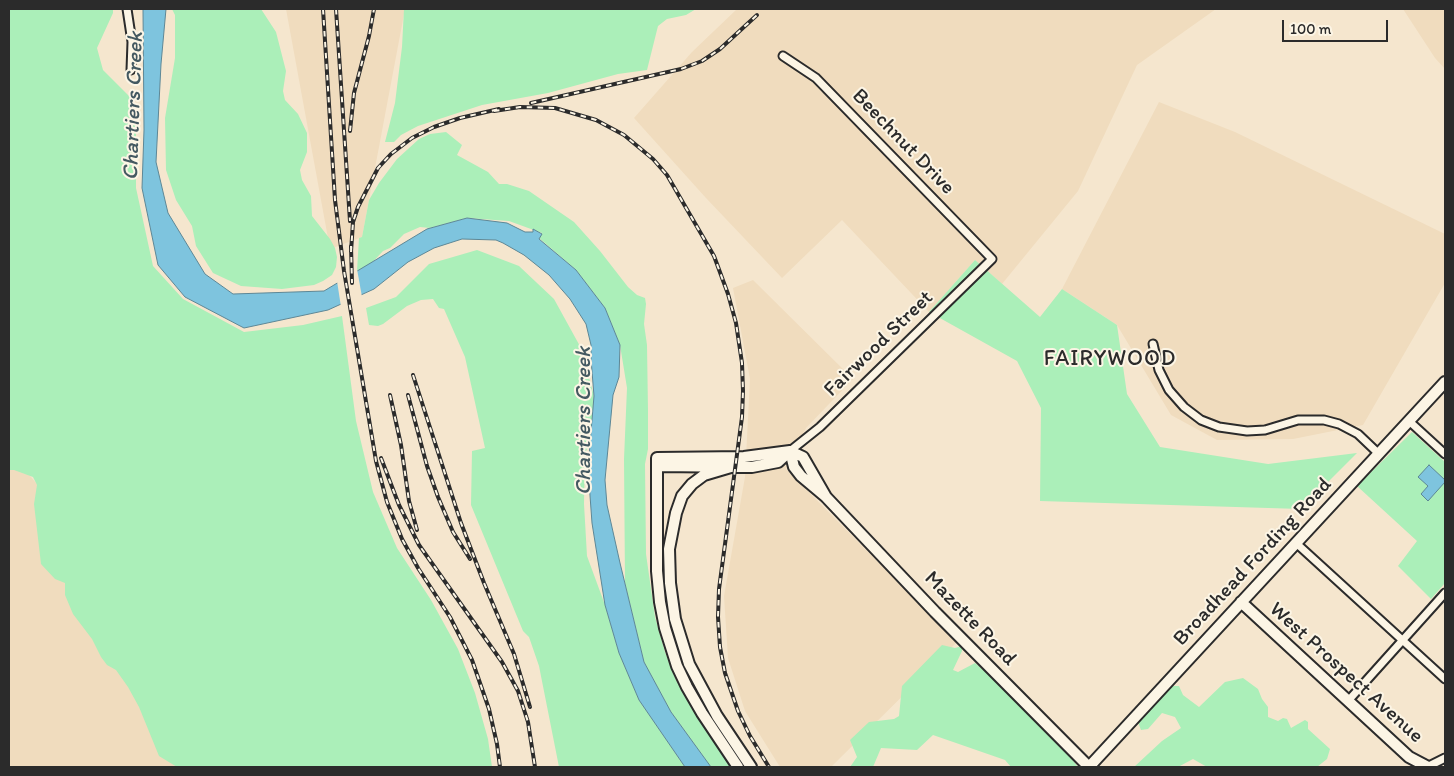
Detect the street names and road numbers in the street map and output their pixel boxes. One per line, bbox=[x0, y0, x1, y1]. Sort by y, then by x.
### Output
street label: Beechnut Drive bbox=[846, 84, 960, 200]
street label: Fairwood Street bbox=[819, 286, 939, 402]
street label: Broadhead Fording Road bbox=[1168, 473, 1338, 651]
street label: Mazette Road bbox=[918, 566, 1022, 672]
street label: West Prospect Avenue bbox=[1264, 597, 1428, 749]

